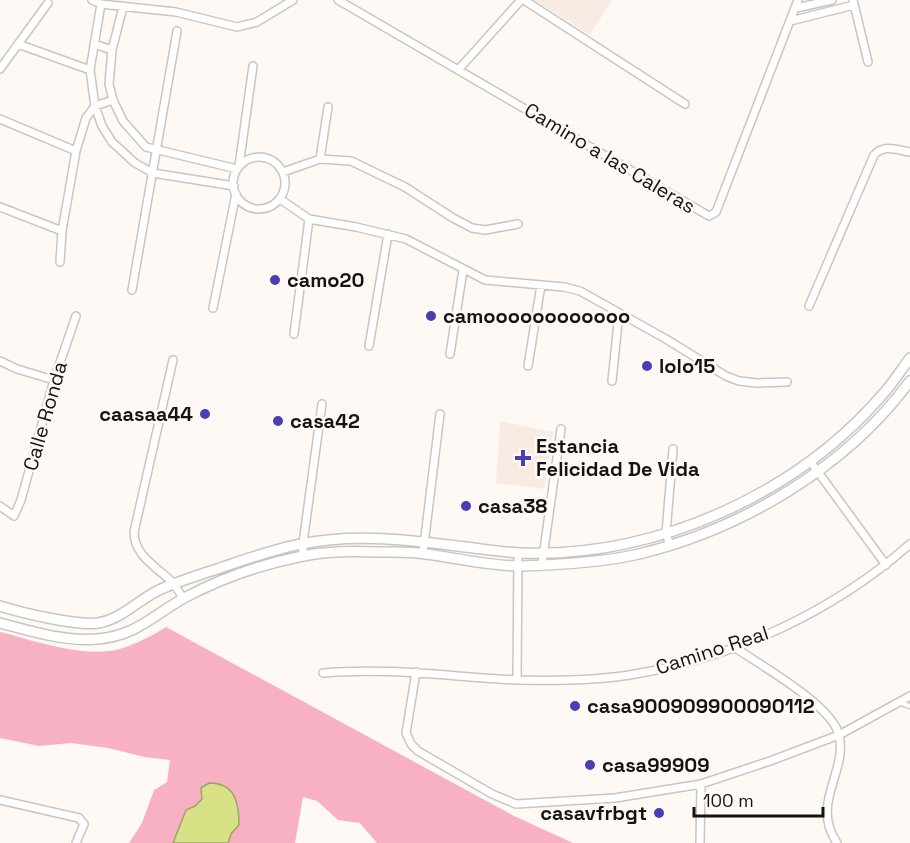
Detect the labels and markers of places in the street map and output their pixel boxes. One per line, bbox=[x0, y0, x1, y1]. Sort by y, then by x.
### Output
place label: camo20 bbox=[287, 267, 364, 293]
marker: camo20 bbox=[268, 273, 282, 287]
place label: camoooooooooooo bbox=[443, 303, 630, 329]
marker: camoooooooooooo bbox=[424, 309, 438, 323]
place label: lolo15 bbox=[659, 353, 715, 379]
marker: lolo15 bbox=[640, 359, 654, 373]
place label: caasaa44 bbox=[99, 401, 193, 427]
marker: caasaa44 bbox=[198, 407, 212, 421]
place label: casa42 bbox=[290, 408, 360, 434]
marker: casa42 bbox=[271, 414, 285, 428]
place label: Estancia Felicidad De Vida bbox=[536, 433, 700, 482]
marker: Estancia Felicidad De Vida bbox=[514, 449, 532, 467]
place label: casa38 bbox=[478, 493, 547, 519]
marker: casa38 bbox=[459, 499, 473, 513]
place label: casa900909900090112 bbox=[587, 693, 815, 719]
marker: casa900909900090112 bbox=[568, 699, 582, 713]
place label: casa99909 bbox=[602, 752, 710, 778]
marker: casa99909 bbox=[583, 758, 597, 772]
place label: casavfrbgt bbox=[540, 800, 647, 826]
marker: casavfrbgt bbox=[652, 806, 666, 820]

